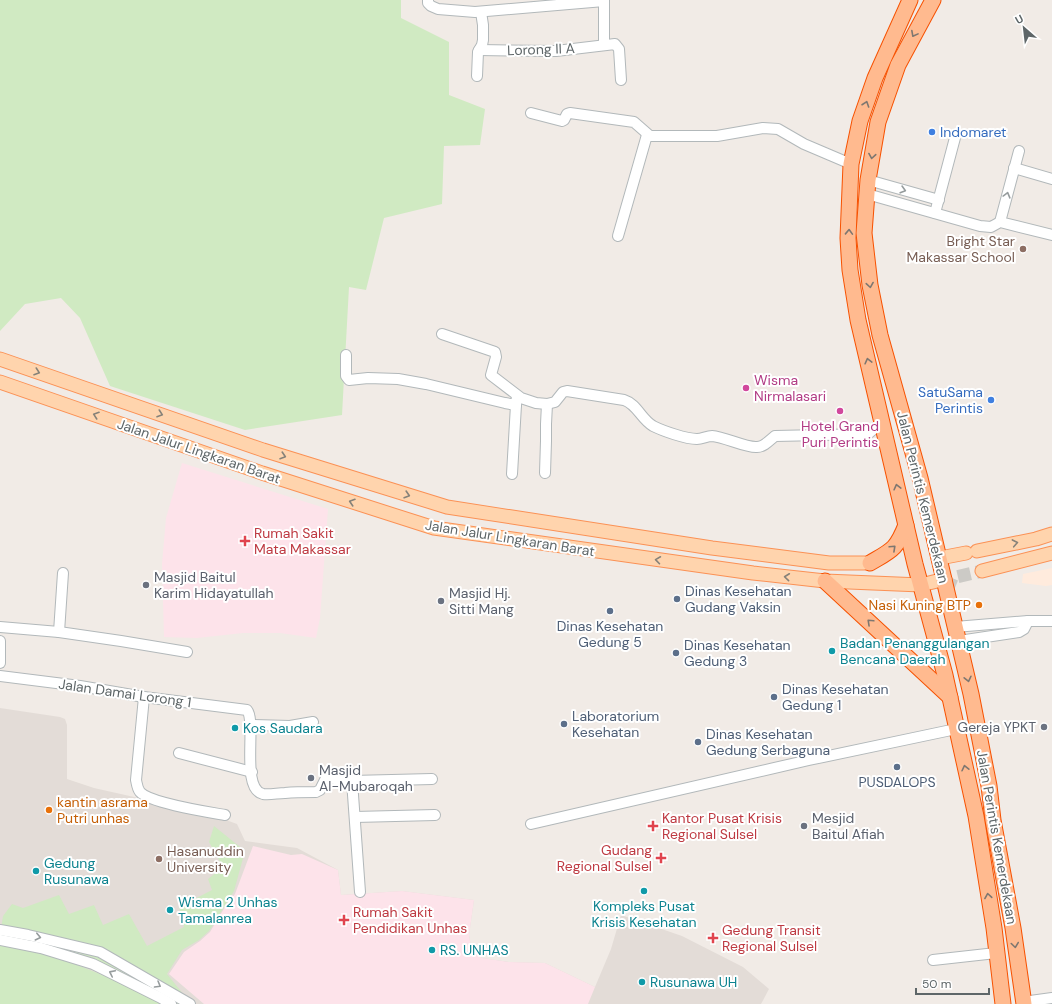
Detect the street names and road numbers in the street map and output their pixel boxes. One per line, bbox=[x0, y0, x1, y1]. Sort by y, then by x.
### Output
street label: Lorong II A bbox=[507, 39, 575, 59]
street label: Jalan Perintis Kemerdekaan bbox=[893, 409, 953, 585]
street label: Jalan Jalur Lingkaran Barat bbox=[115, 415, 283, 487]
street label: Jalan Jalur Lingkaran Barat bbox=[424, 516, 596, 560]
street label: Jalan Damai Lorong 1 bbox=[57, 675, 193, 711]
street label: Jalan Perintis Kemerdekaan bbox=[973, 748, 1021, 926]

